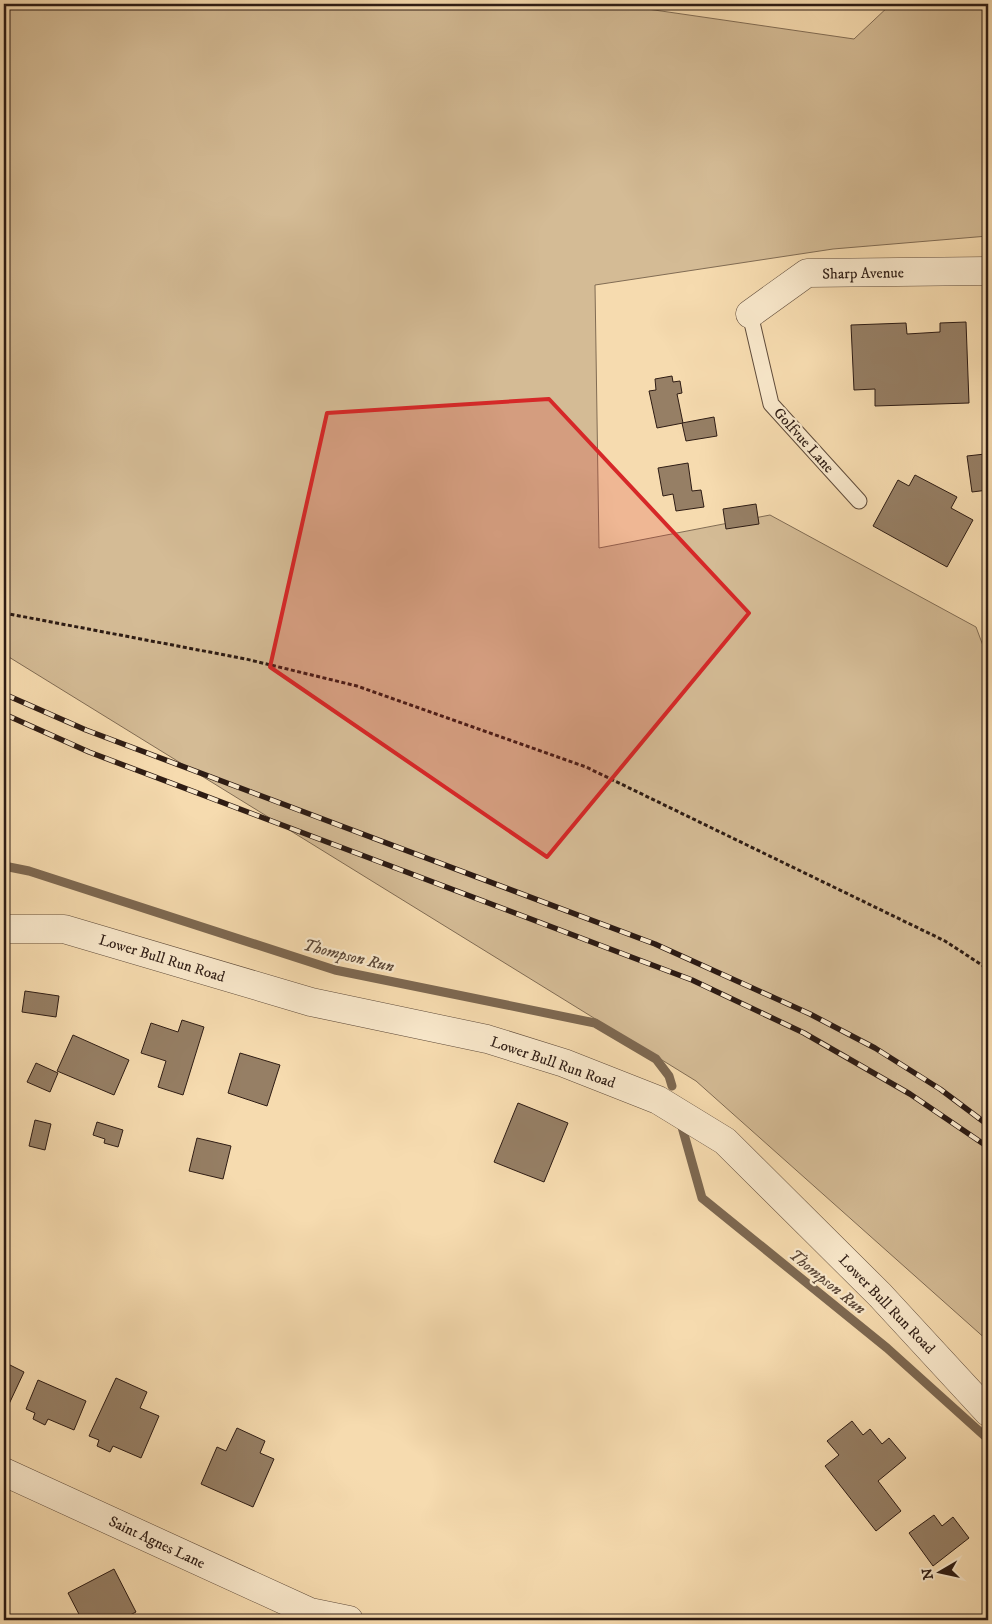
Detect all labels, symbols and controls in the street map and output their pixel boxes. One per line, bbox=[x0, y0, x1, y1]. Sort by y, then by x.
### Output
street label: Sharp Avenue bbox=[822, 263, 904, 284]
street label: Golfvue Lane bbox=[769, 404, 838, 477]
street label: Lower Bull Run Road bbox=[96, 930, 228, 987]
water label: Thompson Run bbox=[301, 935, 396, 977]
street label: Lower Bull Run Road bbox=[488, 1032, 618, 1093]
water label: Thompson Run bbox=[785, 1245, 870, 1319]
street label: Lower Bull Run Road bbox=[834, 1251, 939, 1358]
street label: Saint Agnes Lane bbox=[106, 1512, 208, 1573]
north arrow bbox=[914, 1546, 964, 1596]
text: N bbox=[918, 1566, 938, 1581]

